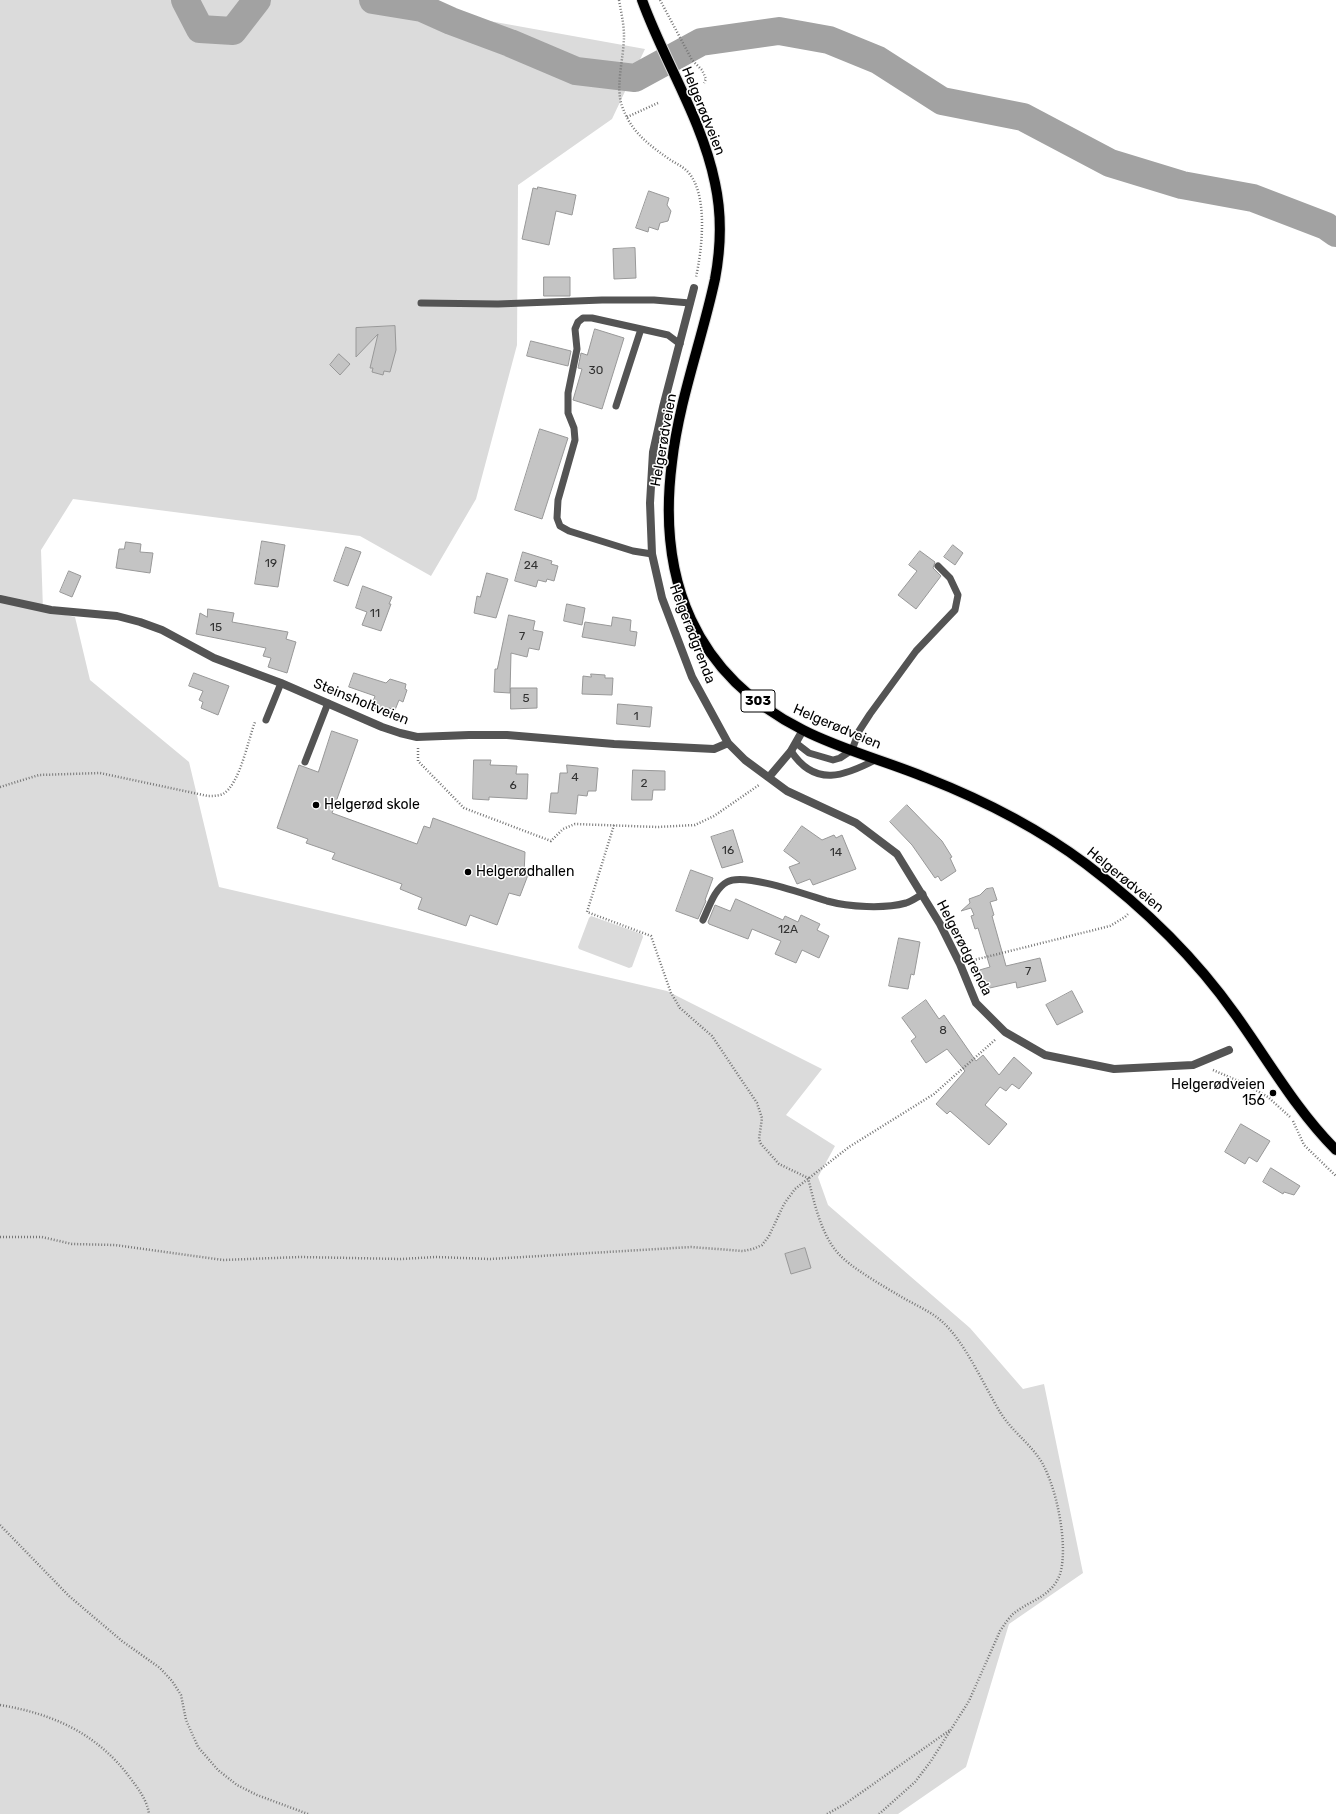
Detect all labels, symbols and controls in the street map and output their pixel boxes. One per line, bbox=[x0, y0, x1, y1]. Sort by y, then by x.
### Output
street label: Helgerødveien bbox=[678, 64, 728, 158]
house number: 30 bbox=[589, 364, 603, 378]
street label: Helgerødveien bbox=[648, 392, 680, 488]
house number: 19 bbox=[265, 557, 277, 571]
house number: 24 bbox=[524, 559, 538, 573]
street label: Helgerødgrenda bbox=[665, 582, 719, 686]
house number: 11 bbox=[370, 607, 380, 621]
house number: 15 bbox=[210, 621, 222, 635]
house number: 7 bbox=[519, 630, 525, 644]
street label: Steinsholtveien bbox=[311, 675, 411, 729]
road number: 303 bbox=[741, 690, 775, 712]
house number: 5 bbox=[522, 692, 530, 706]
street label: Helgerødveien bbox=[790, 701, 884, 753]
house number: 1 bbox=[633, 710, 639, 724]
house number: 4 bbox=[571, 771, 579, 785]
house number: 2 bbox=[640, 777, 648, 791]
house number: 6 bbox=[509, 779, 517, 793]
place label: Helgerød skole bbox=[324, 797, 420, 813]
marker: Helgerød skole bbox=[311, 800, 321, 810]
house number: 16 bbox=[722, 844, 734, 858]
street label: Helgerødveien bbox=[1083, 844, 1167, 916]
house number: 14 bbox=[830, 846, 842, 860]
place label: Helgerødhallen bbox=[476, 864, 574, 880]
marker: Helgerødhallen bbox=[463, 867, 473, 877]
street label: Helgerødgrenda bbox=[933, 897, 995, 999]
house number: 12A bbox=[778, 923, 798, 937]
house number: 7 bbox=[1025, 965, 1031, 979]
house number: 8 bbox=[939, 1024, 947, 1038]
place label: Helgerødveien 156 bbox=[1171, 1077, 1265, 1110]
marker: Helgerødveien 156 bbox=[1268, 1088, 1278, 1098]

